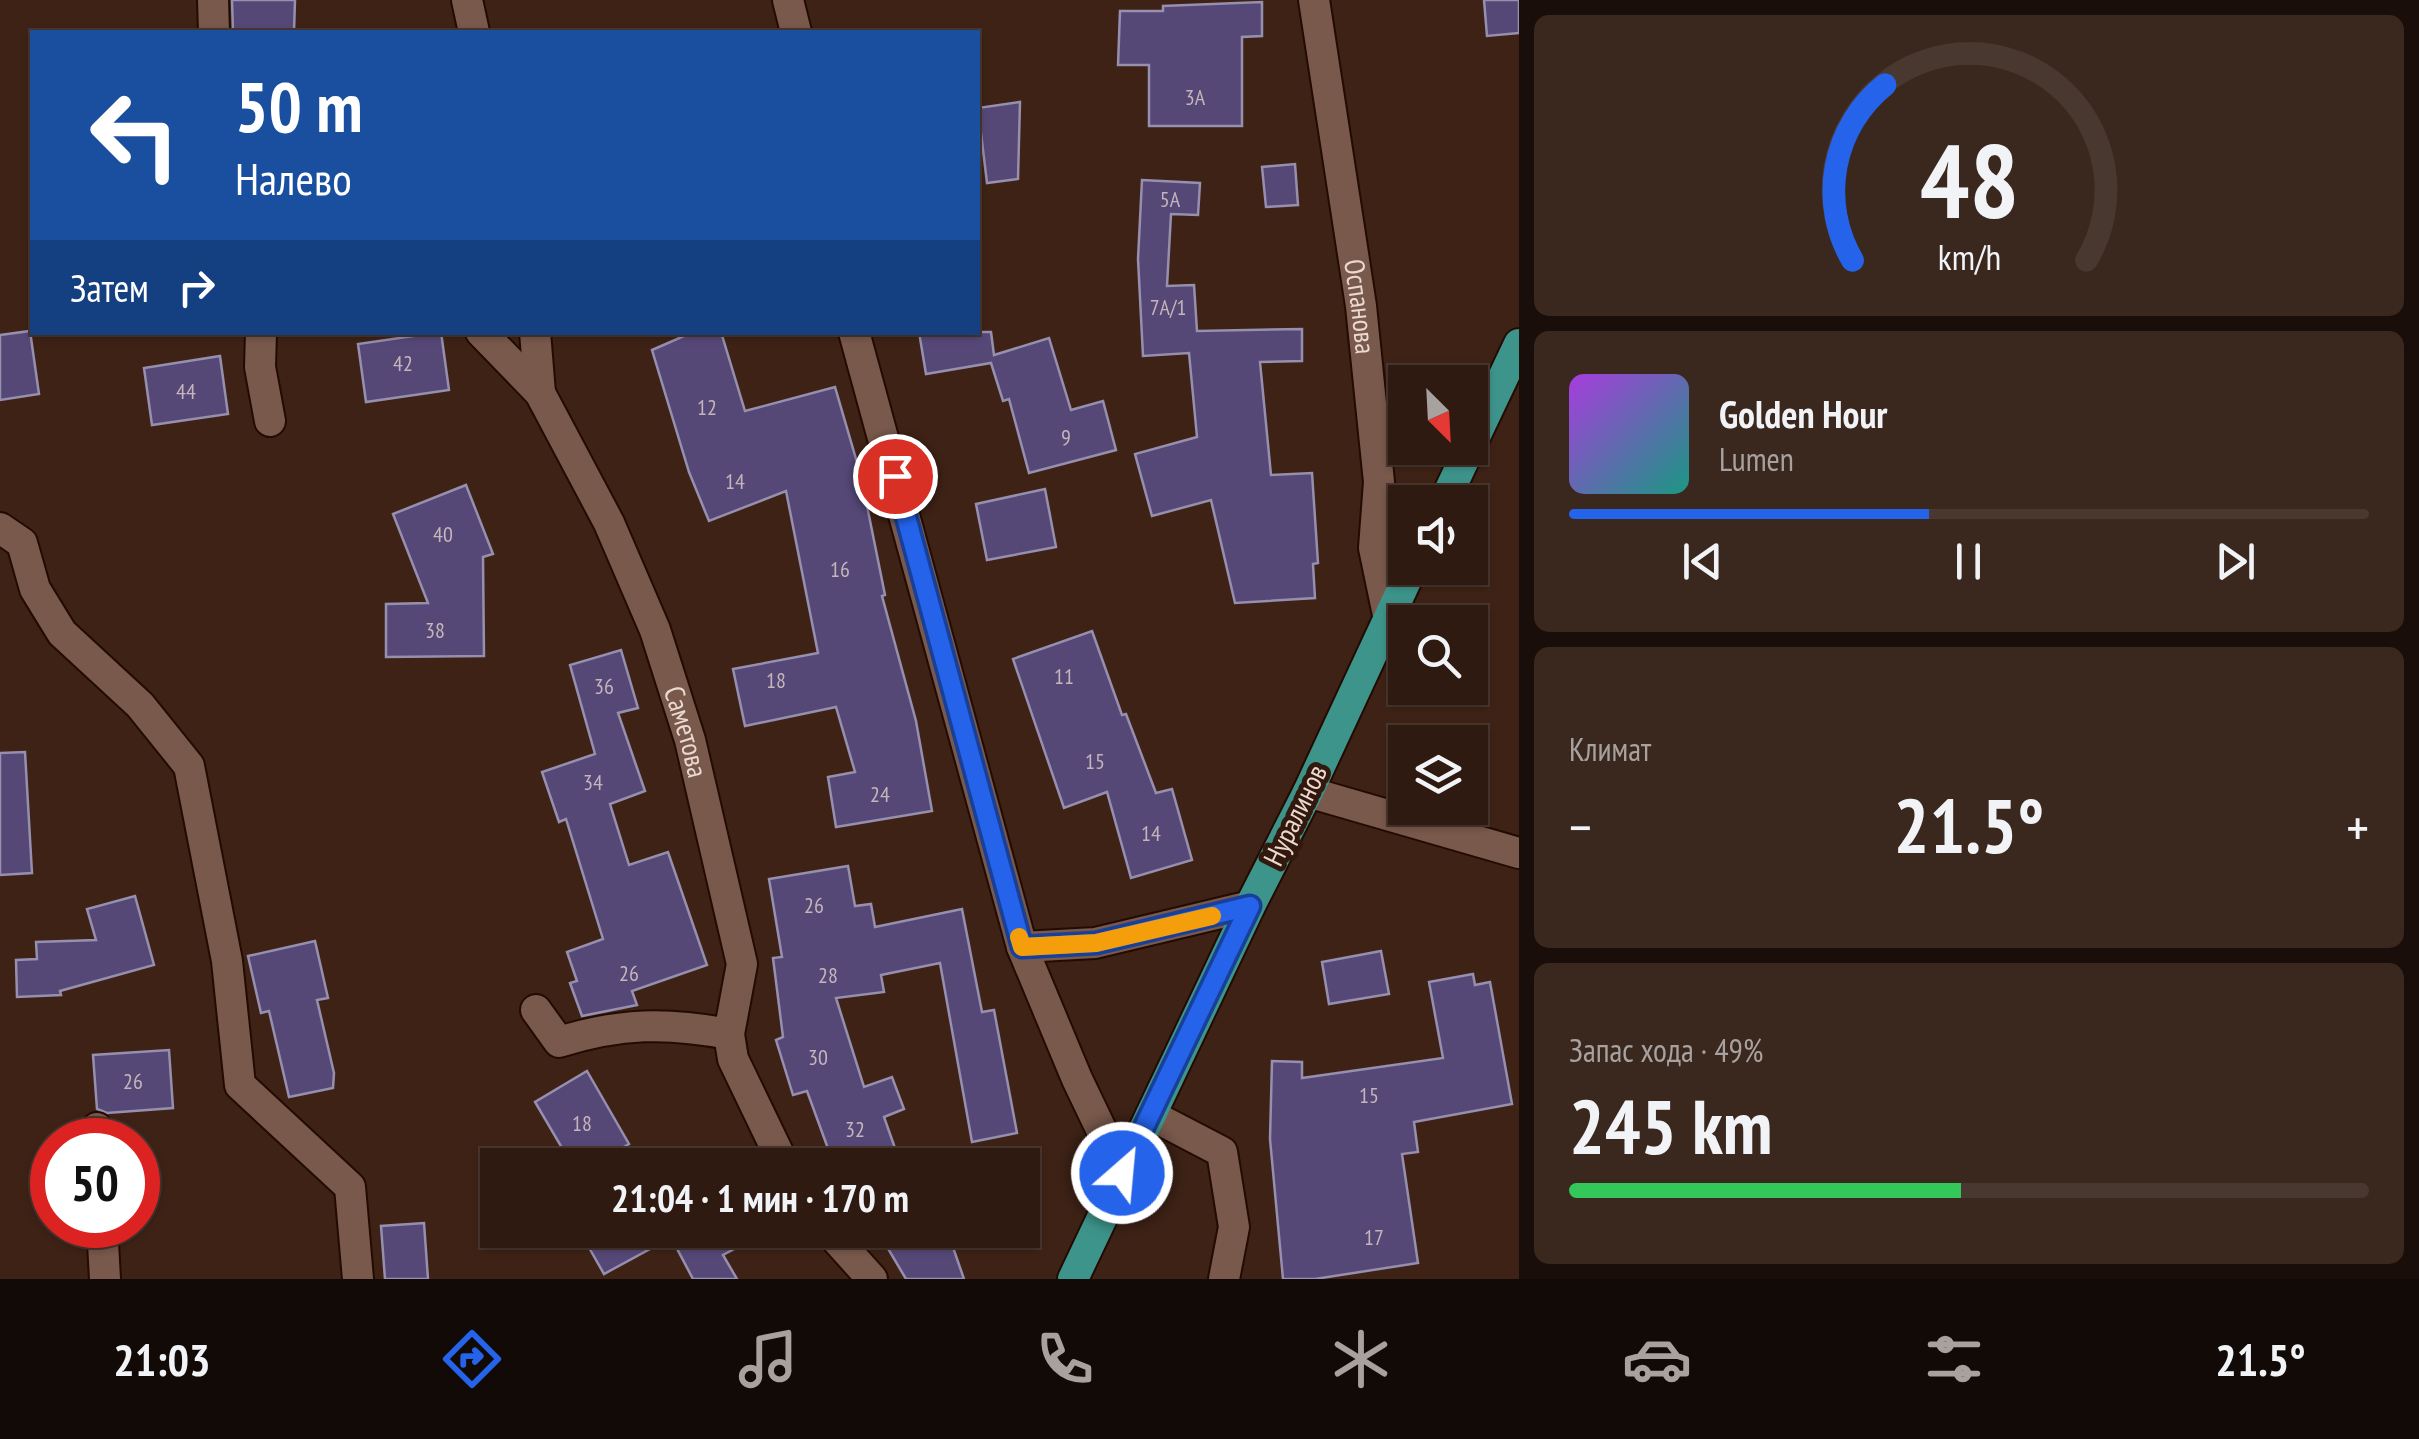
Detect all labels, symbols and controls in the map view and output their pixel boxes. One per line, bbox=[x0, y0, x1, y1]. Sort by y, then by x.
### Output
text: 50 m bbox=[235, 61, 363, 151]
icon: left bbox=[70, 70, 200, 200]
house number: 3А bbox=[1185, 83, 1206, 111]
text: 48 bbox=[1919, 112, 2019, 247]
text: Налево bbox=[235, 149, 352, 207]
house number: 5А bbox=[1160, 185, 1181, 213]
text: km/h bbox=[1937, 234, 2001, 280]
street label: Оспанова bbox=[1336, 256, 1385, 356]
icon: right bbox=[169, 260, 224, 315]
text: Затем bbox=[70, 263, 149, 312]
house number: 7А/1 bbox=[1150, 293, 1186, 321]
house number: 42 bbox=[393, 349, 413, 377]
north arrow bbox=[1388, 365, 1488, 465]
map controls bbox=[1388, 365, 1488, 825]
house number: 44 bbox=[176, 377, 196, 405]
text: Golden Hour bbox=[1719, 389, 1888, 438]
house number: 12 bbox=[697, 393, 717, 421]
house number: 9 bbox=[1061, 423, 1071, 451]
pin bbox=[853, 434, 938, 519]
text: Lumen bbox=[1719, 438, 1794, 480]
icon: arrive bbox=[868, 449, 923, 504]
house number: 14 bbox=[725, 467, 745, 495]
button: sound bbox=[1388, 485, 1488, 585]
house number: 40 bbox=[433, 520, 453, 548]
icon: previous bbox=[1675, 534, 1730, 589]
icon: pause bbox=[1941, 534, 1996, 589]
icon: next bbox=[2208, 534, 2263, 589]
house number: 16 bbox=[830, 555, 850, 583]
button: search bbox=[1388, 605, 1488, 705]
house number: 38 bbox=[425, 616, 445, 644]
house number: 11 bbox=[1054, 662, 1074, 690]
house number: 18 bbox=[766, 666, 786, 694]
house number: 36 bbox=[594, 672, 614, 700]
street label: Саметова bbox=[656, 681, 717, 781]
button: layers bbox=[1388, 725, 1488, 825]
text: Климат bbox=[1569, 728, 1651, 770]
house number: 15 bbox=[1085, 747, 1105, 775]
street label: Нуралинов bbox=[1254, 758, 1335, 871]
house number: 34 bbox=[583, 768, 603, 796]
text: 21.5° bbox=[1894, 777, 2044, 874]
house number: 24 bbox=[870, 780, 890, 808]
text: − bbox=[1569, 791, 1592, 862]
text: + bbox=[2346, 791, 2369, 862]
house number: 14 bbox=[1141, 819, 1161, 847]
house number: 26 bbox=[804, 891, 824, 919]
house number: 26 bbox=[619, 959, 639, 987]
house number: 28 bbox=[818, 961, 838, 989]
text: Запас хода · 49% bbox=[1569, 1029, 1763, 1071]
house number: 30 bbox=[808, 1043, 828, 1071]
house number: 26 bbox=[123, 1067, 143, 1095]
text: 245 km bbox=[1569, 1078, 1773, 1175]
house number: 15 bbox=[1359, 1081, 1379, 1109]
house number: 18 bbox=[572, 1109, 592, 1137]
house number: 32 bbox=[845, 1115, 865, 1143]
speed limit sign: 50 bbox=[30, 1118, 160, 1248]
position arrow bbox=[1070, 1121, 1174, 1225]
text: 21:04 · 1 мин · 170 m bbox=[611, 1173, 909, 1222]
house number: 17 bbox=[1364, 1223, 1384, 1251]
icon: directions bbox=[437, 1324, 507, 1394]
icon: music bbox=[733, 1324, 803, 1394]
icon: phone bbox=[1030, 1324, 1100, 1394]
icon: climate bbox=[1326, 1324, 1396, 1394]
icon: car bbox=[1622, 1324, 1692, 1394]
icon: filters bbox=[1919, 1324, 1989, 1394]
text: 21:03 bbox=[113, 1330, 211, 1388]
text: 21.5° bbox=[2215, 1330, 2306, 1388]

